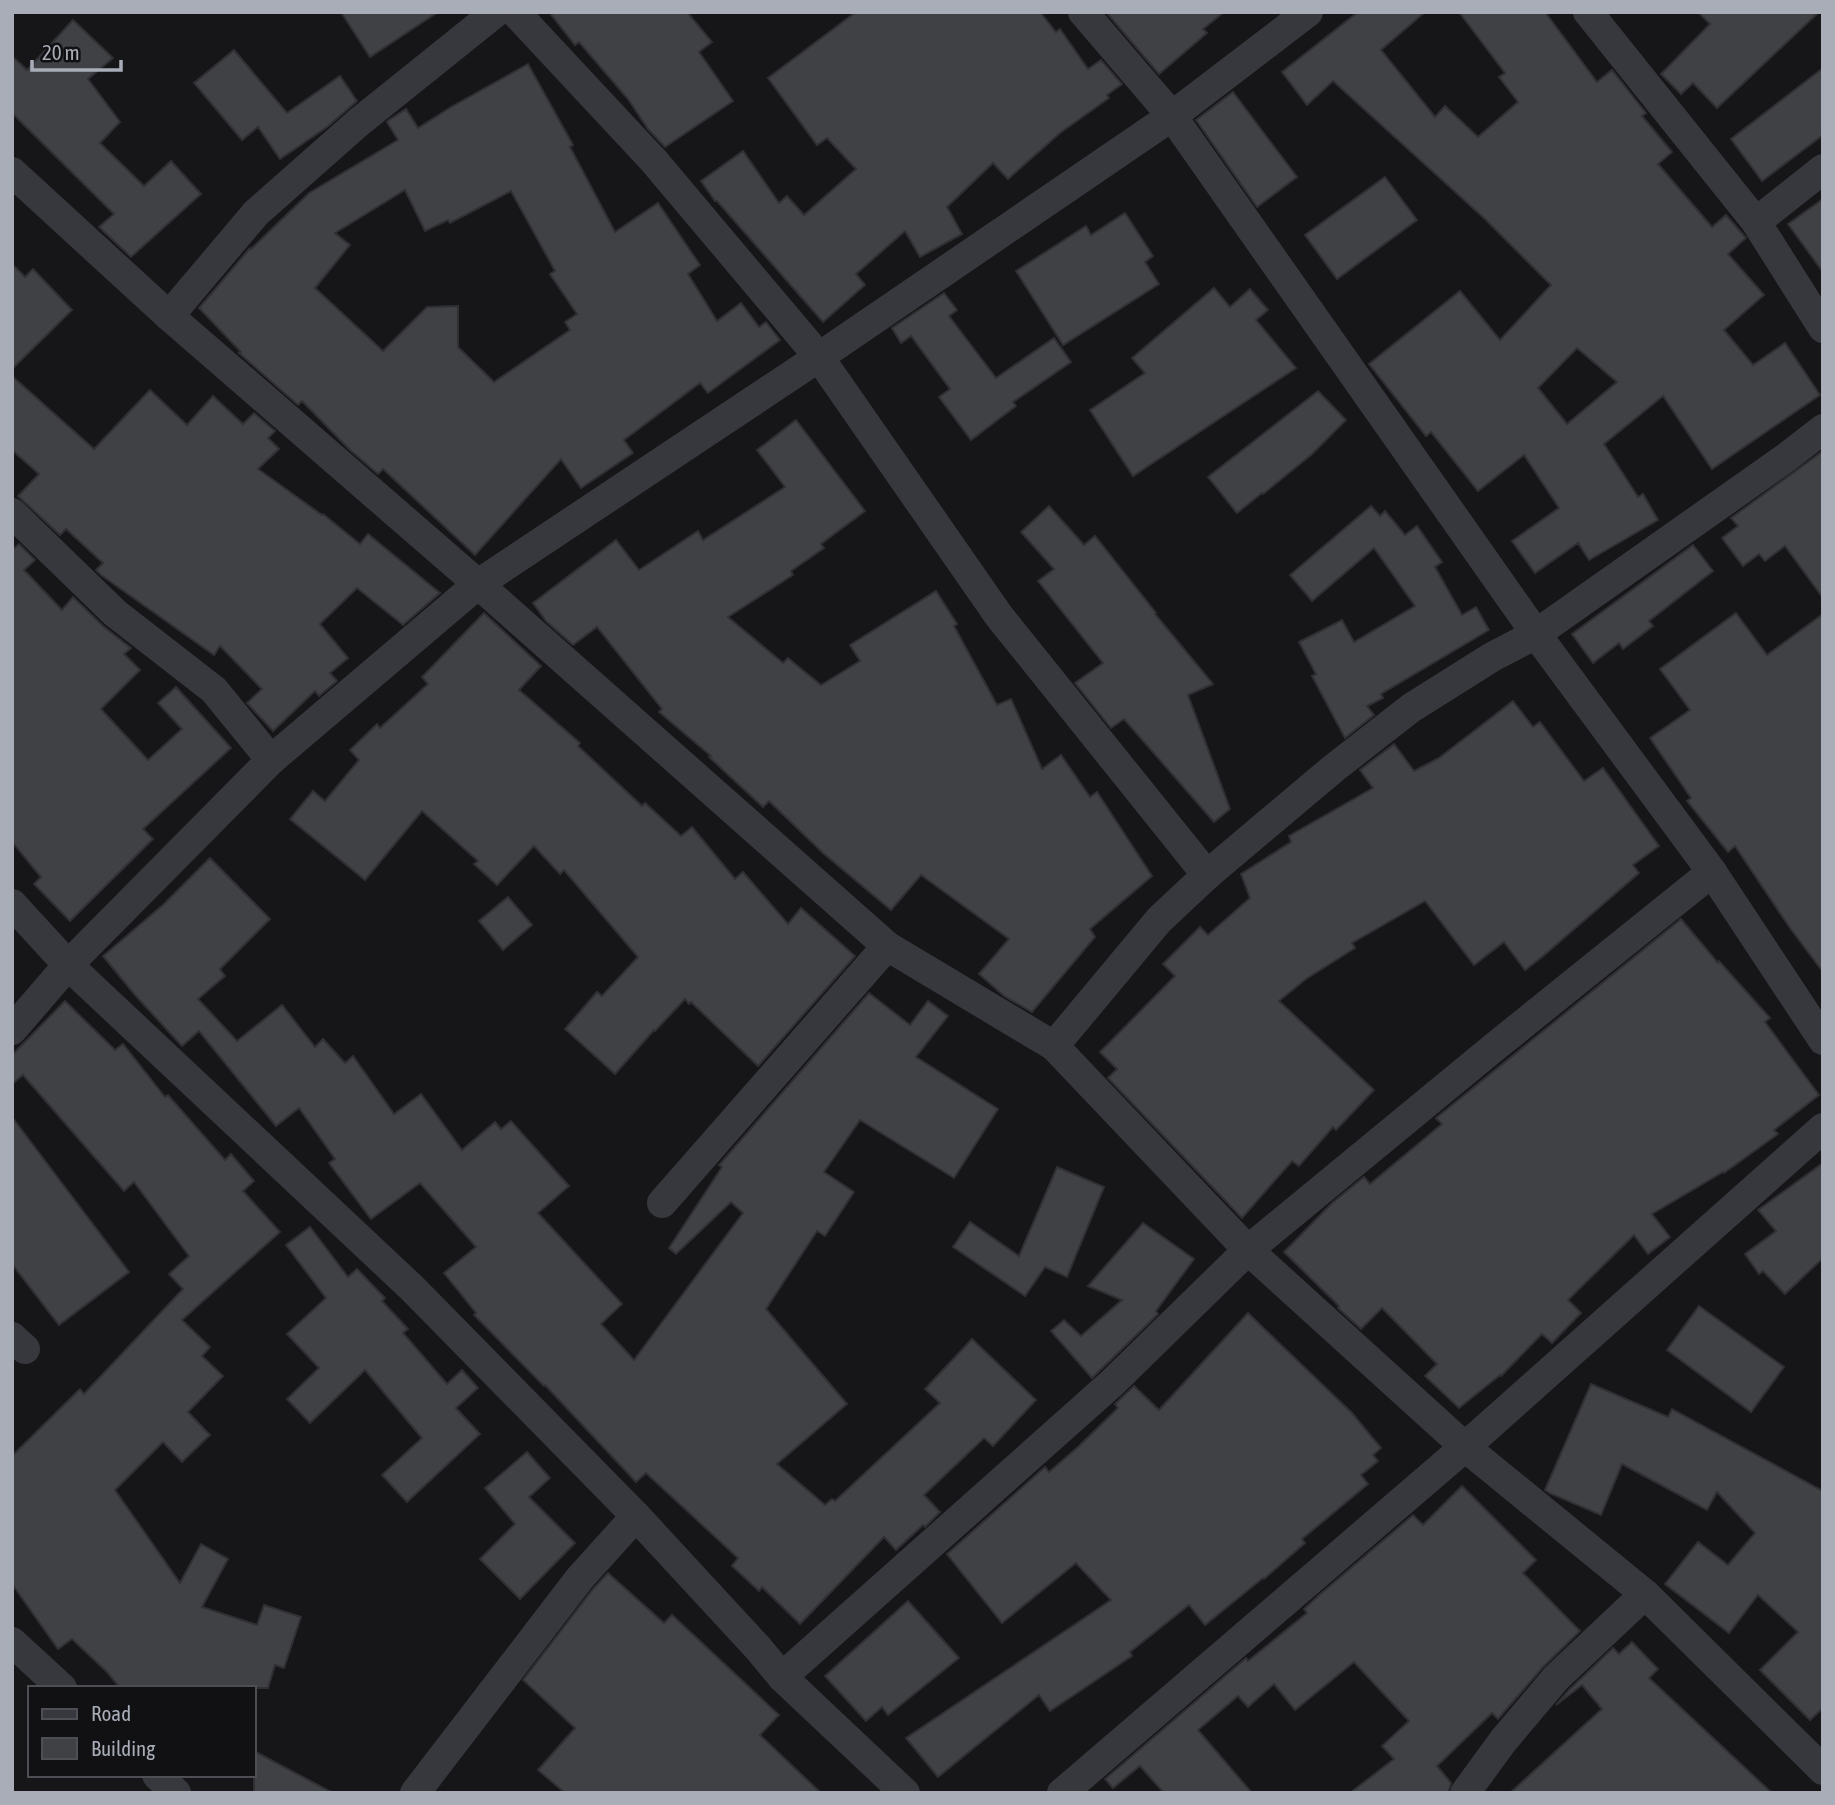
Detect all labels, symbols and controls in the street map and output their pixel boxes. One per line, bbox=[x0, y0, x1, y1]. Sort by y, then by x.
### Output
scale bar bbox=[32, 28, 121, 72]
text: 20 m bbox=[42, 40, 80, 64]
legend bbox=[28, 1686, 256, 1777]
text: Road bbox=[91, 1701, 131, 1725]
text: Building bbox=[91, 1736, 155, 1760]

